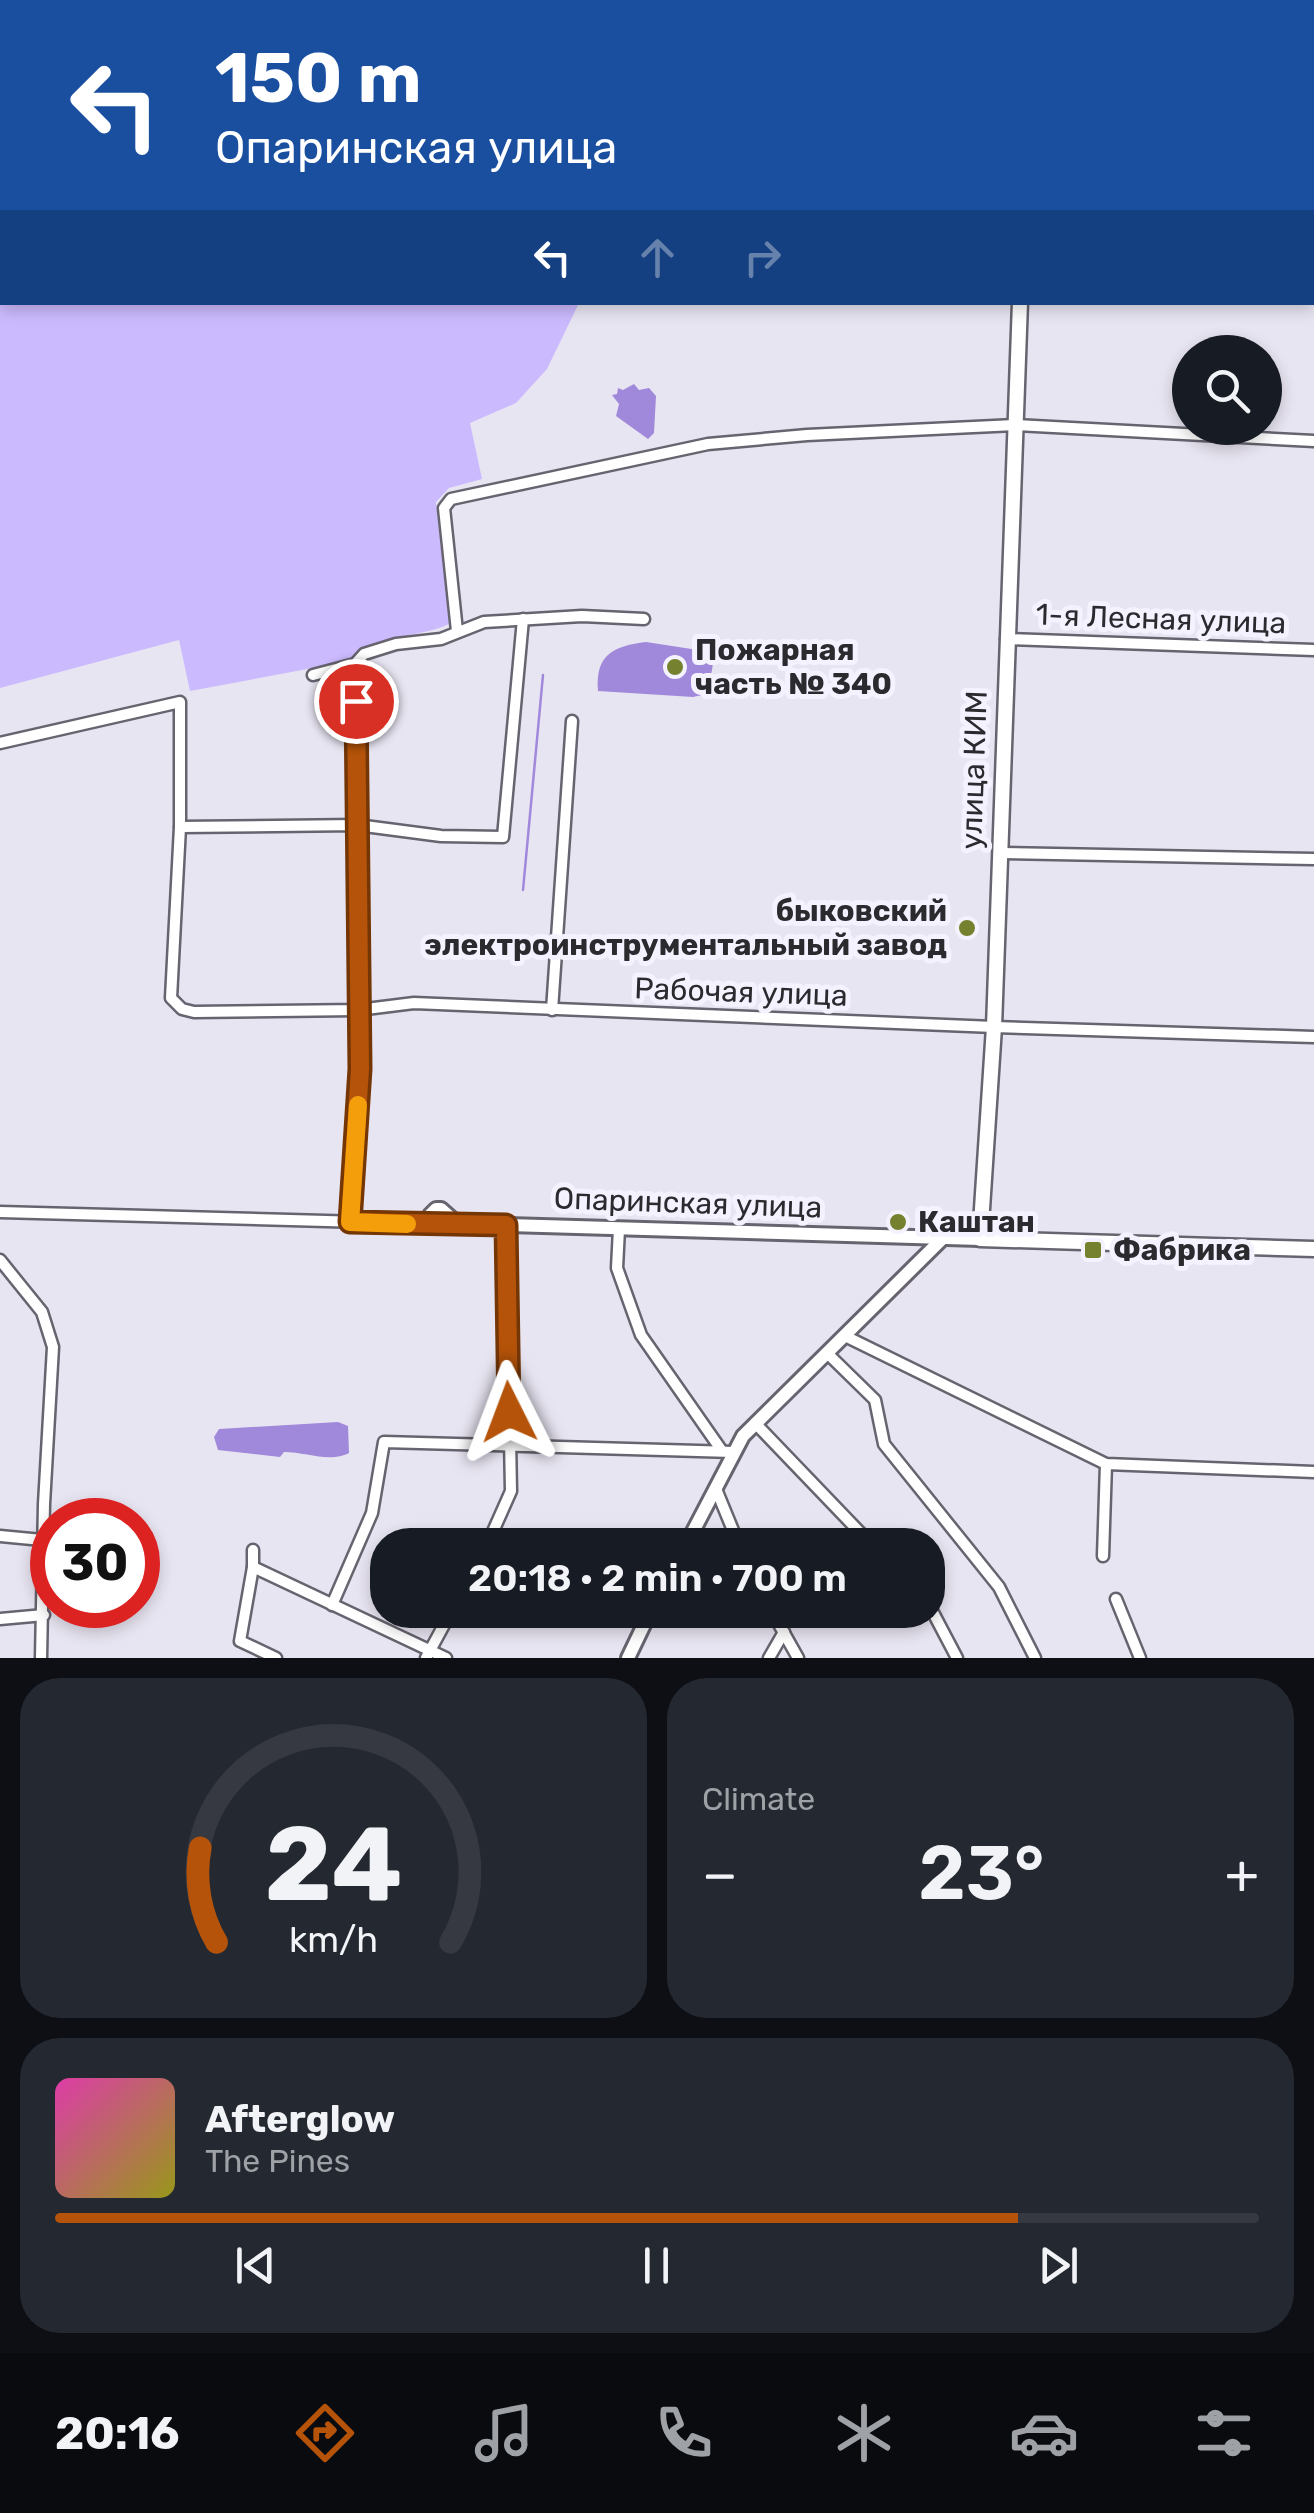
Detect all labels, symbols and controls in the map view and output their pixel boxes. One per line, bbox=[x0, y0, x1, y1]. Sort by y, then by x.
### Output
text: 150 m bbox=[215, 37, 422, 120]
icon: left bbox=[50, 40, 180, 170]
text: Опаринская улица bbox=[215, 121, 617, 174]
icon: left bbox=[525, 230, 580, 285]
icon: ahead bbox=[630, 230, 685, 285]
icon: right bbox=[735, 230, 790, 285]
map controls bbox=[1172, 335, 1282, 445]
button: search bbox=[1172, 335, 1282, 445]
street label: 1-я Лесная улица bbox=[1035, 597, 1287, 641]
place label: Пожарная часть № 340 bbox=[695, 632, 892, 702]
marker: Пожарная часть № 340 bbox=[664, 656, 686, 678]
pin bbox=[314, 659, 399, 744]
icon: arrive bbox=[329, 674, 384, 729]
street label: улица КИМ bbox=[953, 690, 995, 850]
place label: быковский электроинструментальный завод bbox=[424, 893, 947, 963]
marker: быковский электроинструментальный завод bbox=[956, 917, 978, 939]
street label: Рабочая улица bbox=[634, 970, 848, 1014]
street label: Опаринская улица bbox=[553, 1180, 823, 1226]
place label: Каштан bbox=[918, 1204, 1035, 1240]
marker: Каштан bbox=[887, 1211, 909, 1233]
place label: Фабрика bbox=[1113, 1232, 1251, 1268]
marker: Фабрика bbox=[1082, 1239, 1104, 1261]
position arrow bbox=[457, 1360, 561, 1464]
speed limit sign: 30 bbox=[30, 1498, 160, 1628]
text: 20:18 · 2 min · 700 m bbox=[468, 1555, 847, 1601]
text: Climate bbox=[702, 1780, 815, 1818]
text: 24 bbox=[264, 1803, 403, 1926]
text: 23° bbox=[918, 1829, 1044, 1918]
text: − bbox=[702, 1842, 738, 1907]
text: + bbox=[1225, 1842, 1259, 1907]
text: km/h bbox=[289, 1919, 378, 1961]
text: Afterglow bbox=[205, 2096, 395, 2142]
text: The Pines bbox=[205, 2142, 350, 2180]
icon: previous bbox=[228, 2238, 283, 2293]
icon: pause bbox=[629, 2238, 684, 2293]
icon: next bbox=[1031, 2238, 1086, 2293]
icon: directions bbox=[290, 2398, 360, 2468]
icon: music bbox=[469, 2398, 539, 2468]
icon: phone bbox=[649, 2398, 719, 2468]
icon: climate bbox=[829, 2398, 899, 2468]
icon: car bbox=[1009, 2398, 1079, 2468]
icon: filters bbox=[1189, 2398, 1259, 2468]
text: 20:16 bbox=[55, 2407, 180, 2460]

